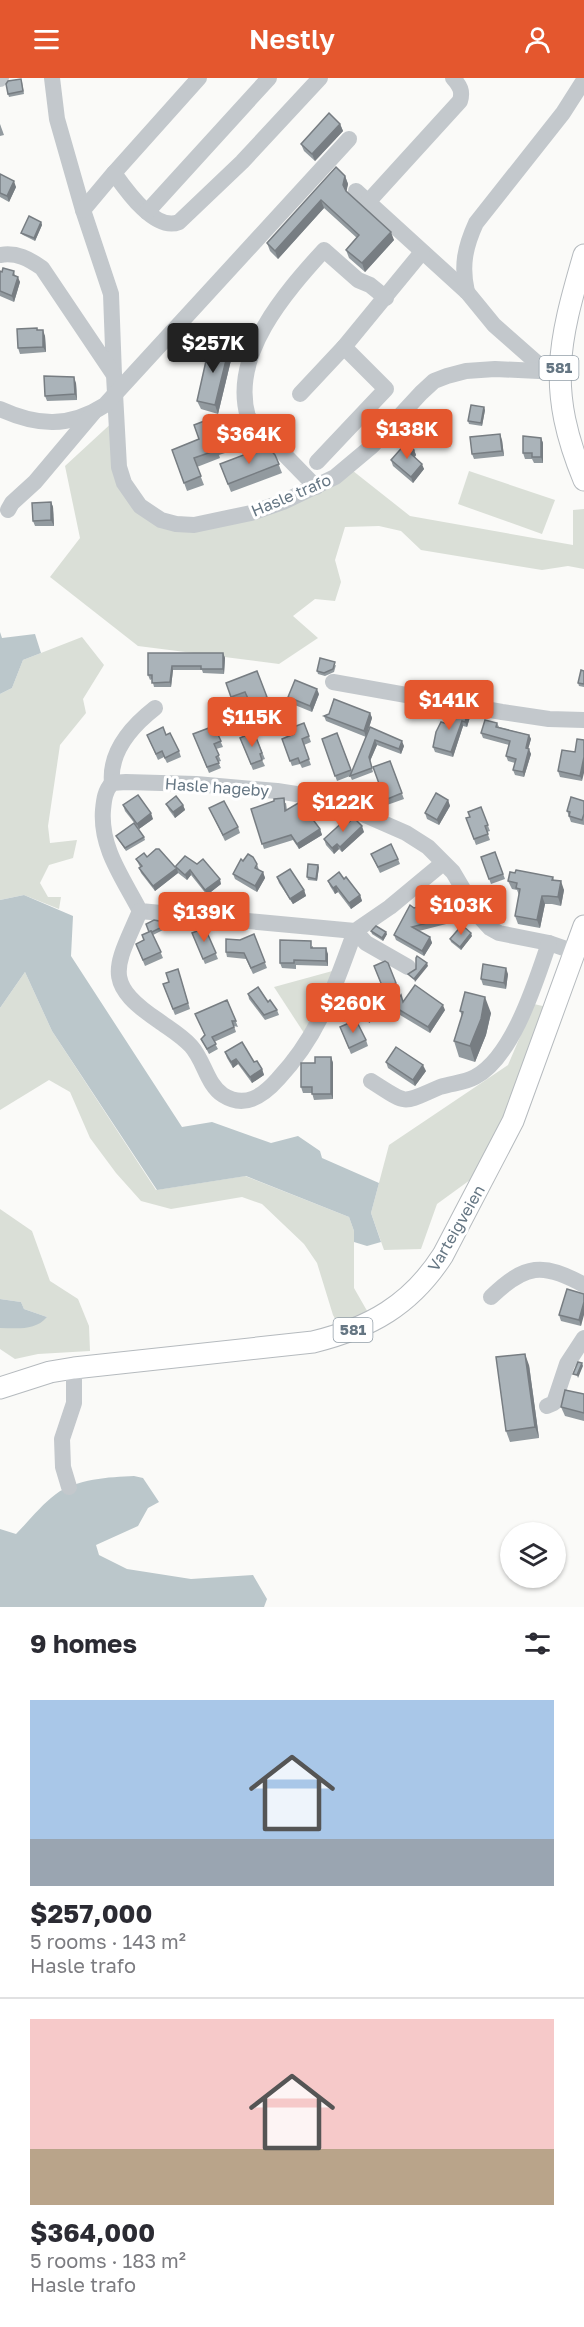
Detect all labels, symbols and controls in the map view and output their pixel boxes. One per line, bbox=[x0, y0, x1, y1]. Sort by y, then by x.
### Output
icon: menu bbox=[30, 23, 63, 56]
text: Nestly bbox=[249, 23, 335, 55]
icon: person bbox=[521, 23, 554, 56]
pin: $257K bbox=[171, 323, 255, 374]
text: $257K bbox=[181, 330, 245, 354]
road number: 581 bbox=[540, 356, 578, 380]
pin: $138K bbox=[365, 409, 449, 460]
pin: $364K bbox=[207, 414, 291, 465]
text: $138K bbox=[375, 416, 439, 440]
text: $364K bbox=[216, 421, 282, 445]
street label: Hasle trafo bbox=[248, 469, 334, 521]
pin: $141K bbox=[407, 680, 491, 731]
text: $141K bbox=[419, 687, 480, 711]
pin: $115K bbox=[210, 697, 294, 748]
text: $115K bbox=[222, 704, 282, 728]
street label: Hasle hageby bbox=[164, 773, 270, 801]
pin: $122K bbox=[301, 782, 385, 833]
text: $122K bbox=[312, 789, 374, 813]
pin: $103K bbox=[419, 885, 503, 936]
pin: $139K bbox=[162, 892, 246, 943]
text: $103K bbox=[429, 892, 493, 916]
text: $139K bbox=[172, 899, 236, 923]
pin: $260K bbox=[311, 983, 395, 1034]
text: $260K bbox=[320, 990, 386, 1014]
street label: Varteigveien bbox=[423, 1181, 489, 1275]
road number: 581 bbox=[334, 1318, 372, 1342]
map controls bbox=[500, 1522, 566, 1588]
button: layers bbox=[500, 1522, 566, 1588]
icon: filters bbox=[521, 1627, 554, 1660]
text: 9 homes bbox=[30, 1628, 137, 1659]
icon: home bbox=[238, 1739, 346, 1847]
text: $257,000 bbox=[30, 1898, 152, 1929]
text: 5 rooms · 143 m² bbox=[30, 1929, 186, 1953]
text: Hasle trafo bbox=[30, 1953, 136, 1977]
icon: home bbox=[238, 2058, 346, 2166]
text: $364,000 bbox=[30, 2217, 155, 2248]
text: 5 rooms · 183 m² bbox=[30, 2248, 186, 2272]
text: Hasle trafo bbox=[30, 2272, 136, 2296]

